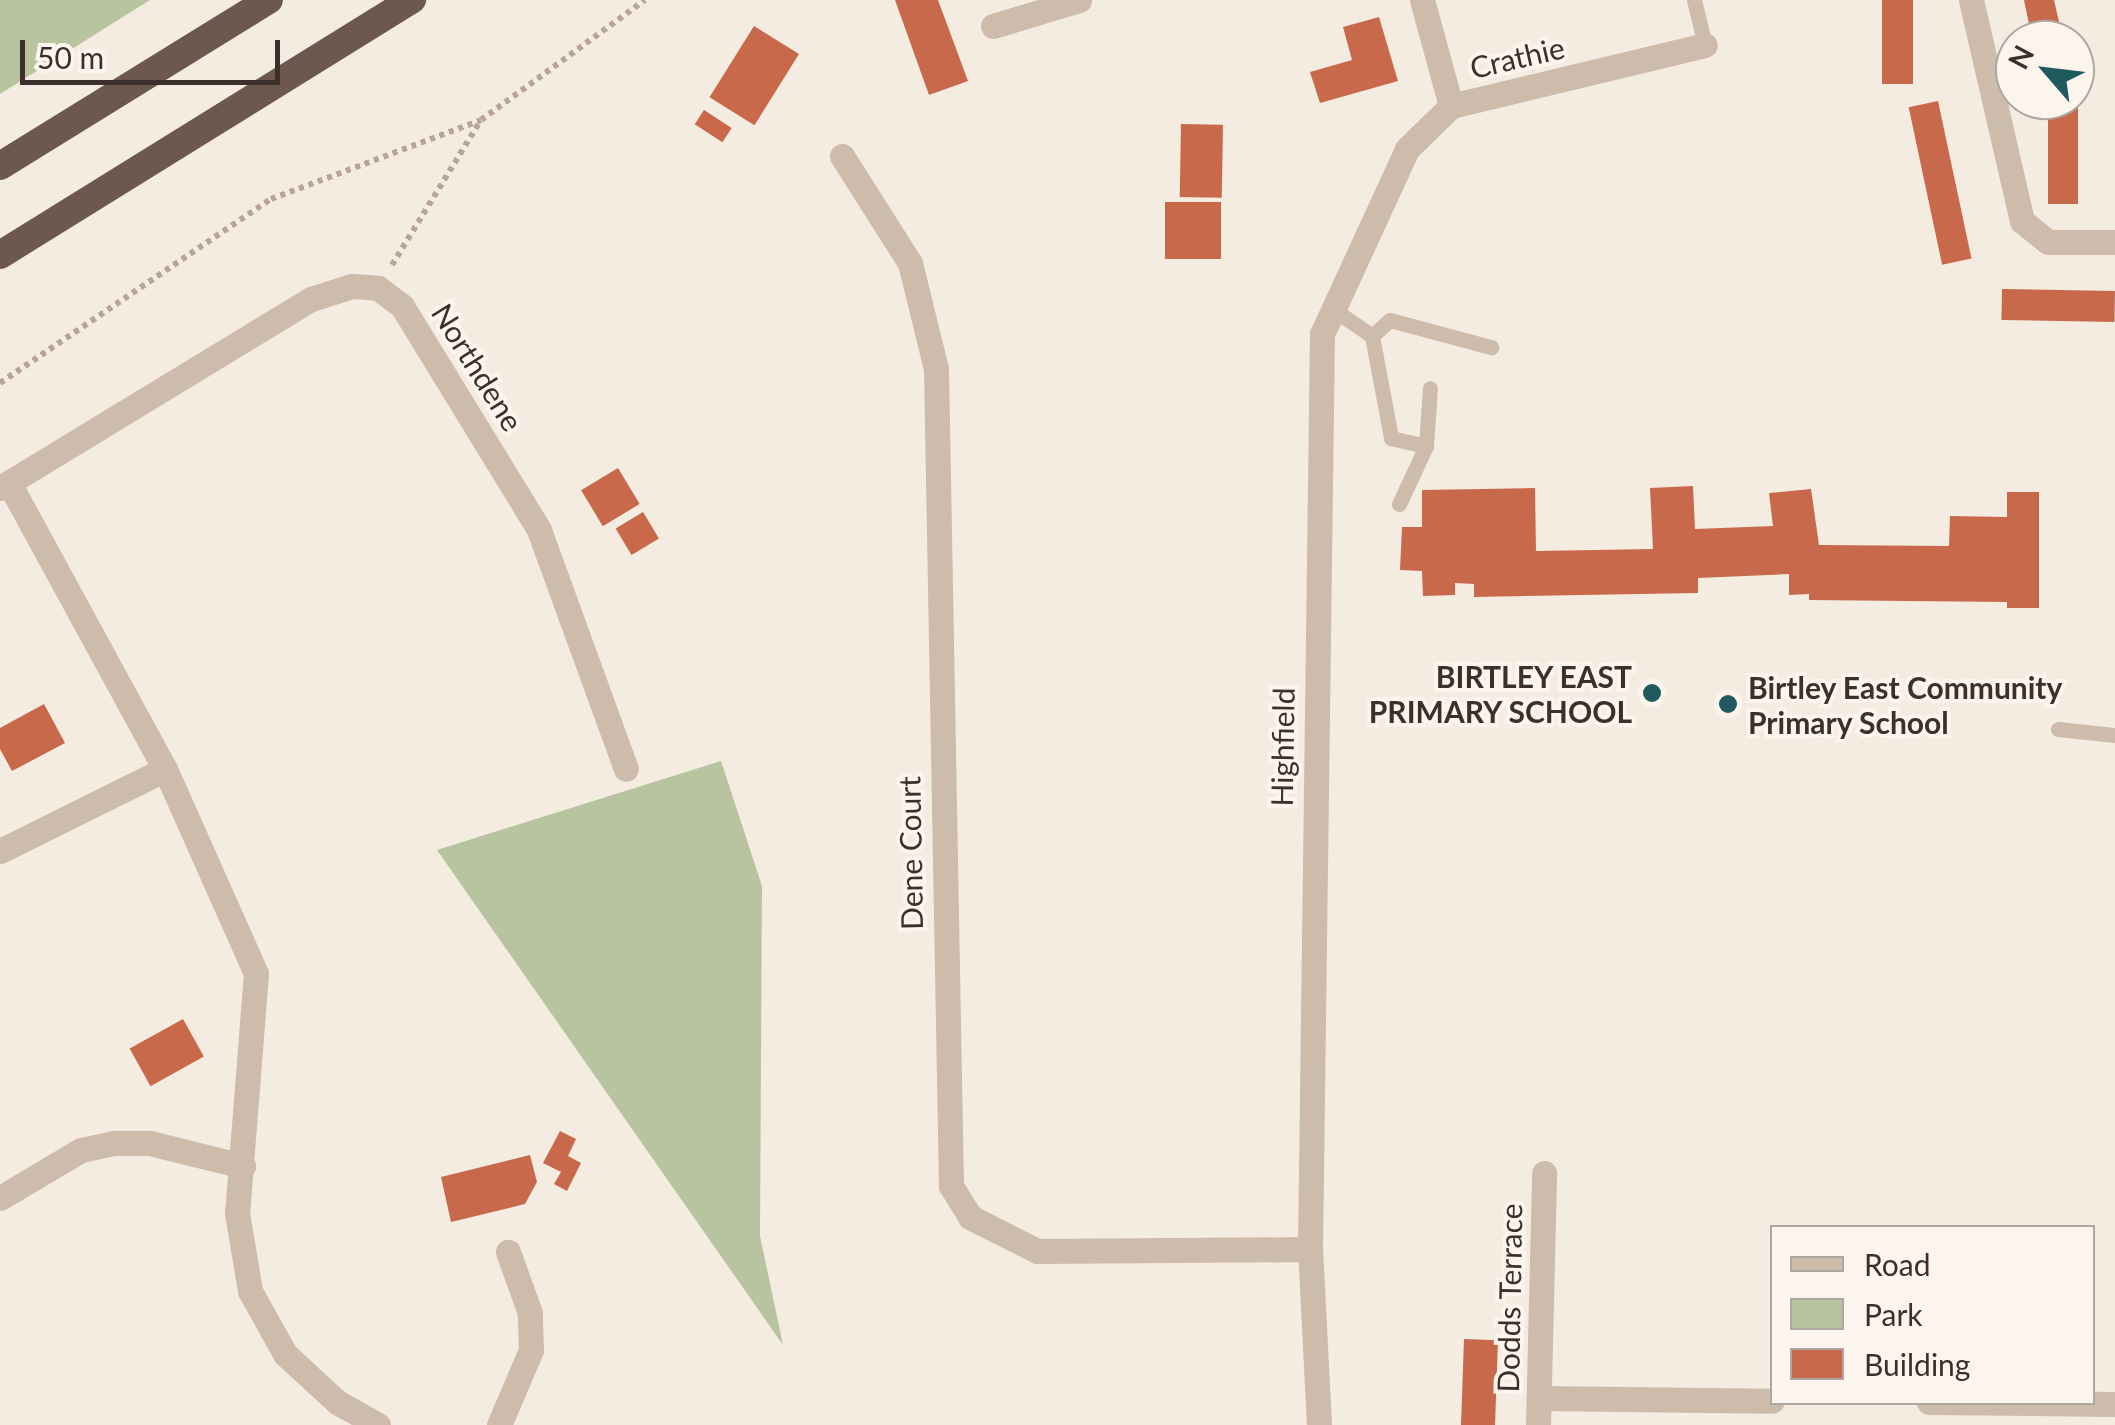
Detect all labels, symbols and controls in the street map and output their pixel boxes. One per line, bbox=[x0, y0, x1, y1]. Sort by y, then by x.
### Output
scale bar bbox=[25, 20, 285, 82]
north arrow bbox=[1995, 20, 2095, 120]
street label: Crathie bbox=[1466, 29, 1568, 85]
text: 50 m bbox=[37, 39, 104, 75]
text: N bbox=[2000, 39, 2040, 74]
street label: Northdene bbox=[425, 297, 531, 437]
place label: BIRTLEY EAST PRIMARY SCHOOL bbox=[1368, 658, 1632, 728]
place label: Birtley East Community Primary School bbox=[1748, 669, 2063, 740]
marker: BIRTLEY EAST PRIMARY SCHOOL bbox=[1641, 682, 1663, 704]
street label: Highfield bbox=[1263, 687, 1301, 807]
marker: Birtley East Community Primary School bbox=[1717, 693, 1739, 715]
street label: Dene Court bbox=[891, 776, 929, 930]
street label: Dodds Terrace bbox=[1489, 1203, 1529, 1393]
legend bbox=[1770, 1225, 2095, 1405]
text: Road bbox=[1864, 1246, 1931, 1282]
text: Park bbox=[1864, 1296, 1923, 1332]
text: Building bbox=[1864, 1346, 1970, 1382]

